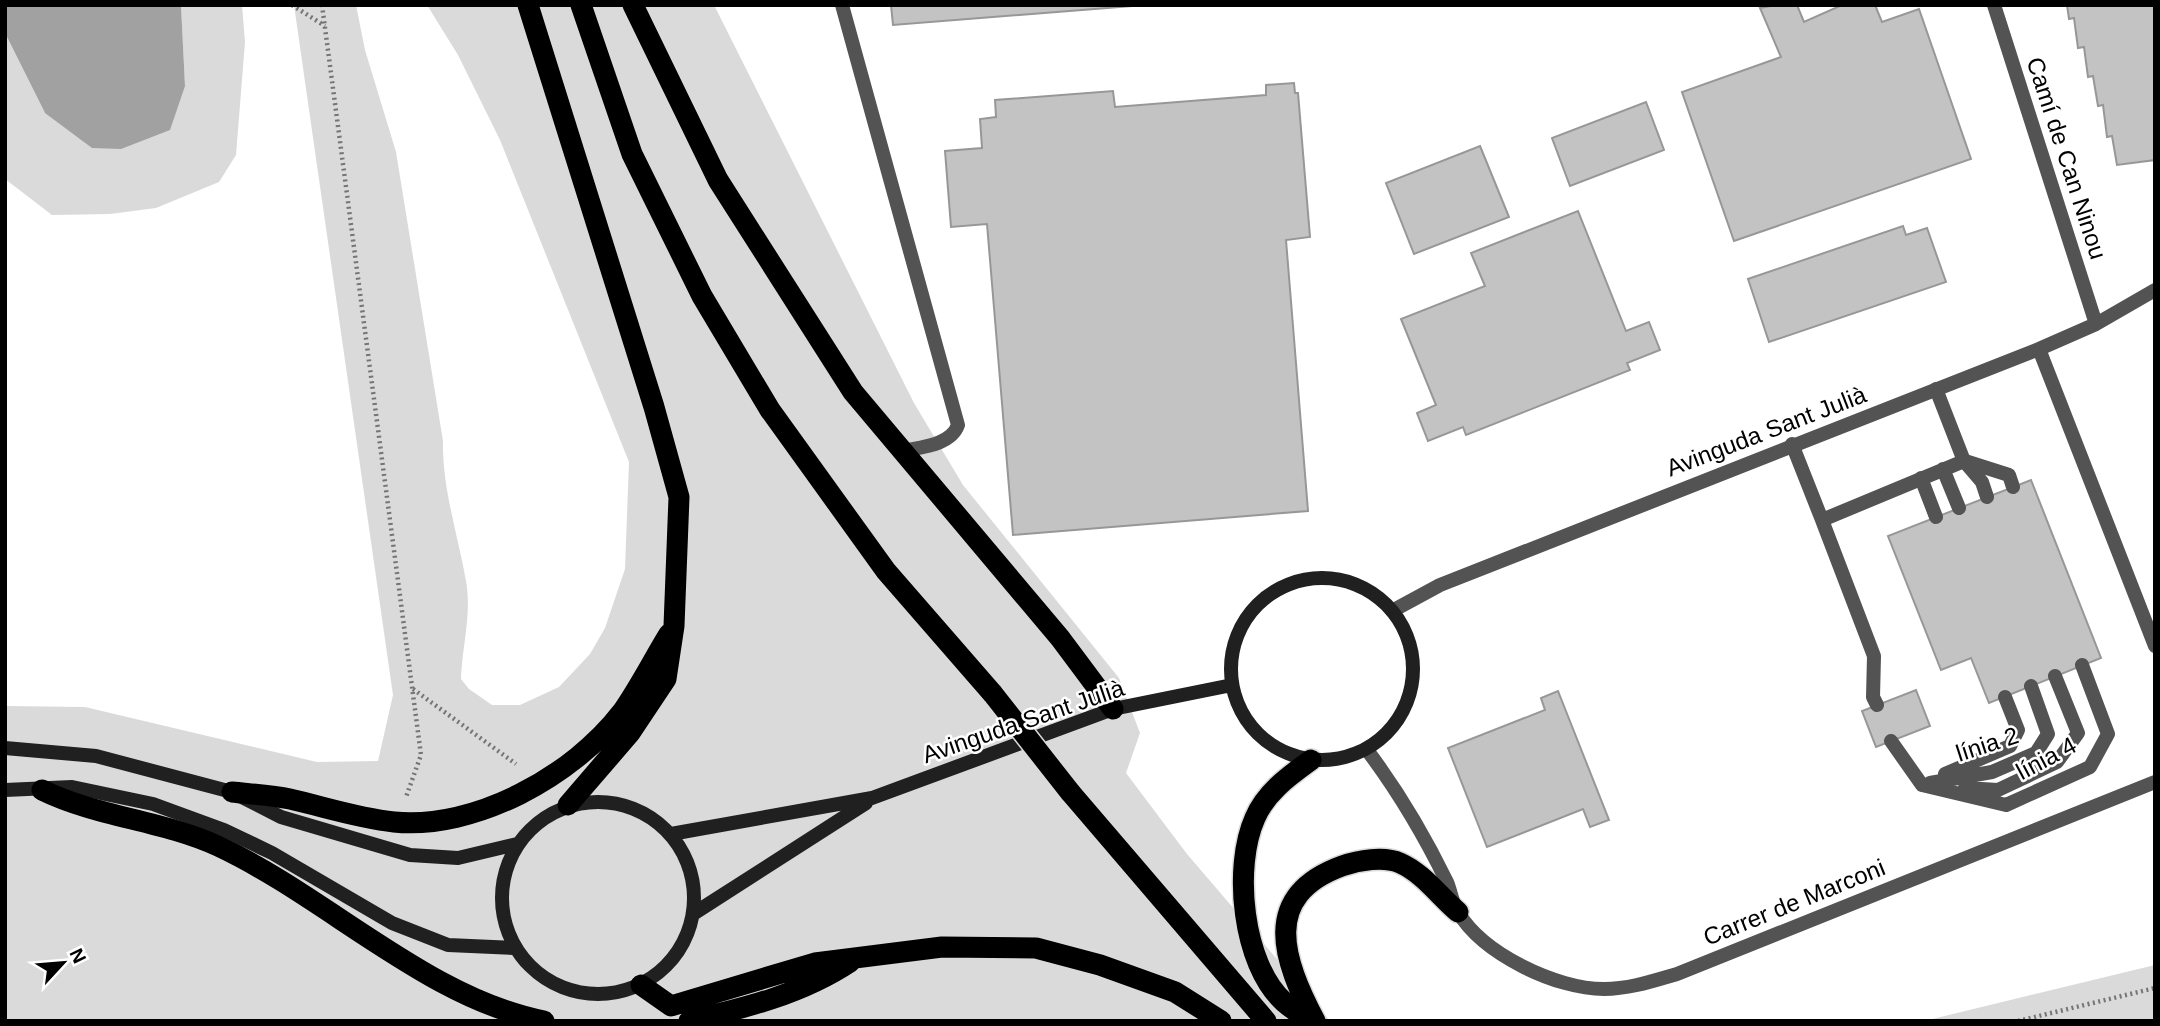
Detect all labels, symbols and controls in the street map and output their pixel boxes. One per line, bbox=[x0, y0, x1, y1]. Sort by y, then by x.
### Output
street label: Camí de Can Ninou bbox=[2022, 54, 2112, 262]
street label: Avinguda Sant Julià bbox=[1662, 380, 1870, 482]
street label: Avinguda Sant Julià bbox=[919, 674, 1128, 768]
street label: línia 2 bbox=[1952, 721, 2022, 767]
street label: línia 4 bbox=[2011, 731, 2081, 785]
street label: Carrer de Marconi bbox=[1699, 853, 1889, 951]
north arrow bbox=[28, 928, 98, 998]
text: N bbox=[65, 945, 90, 967]

